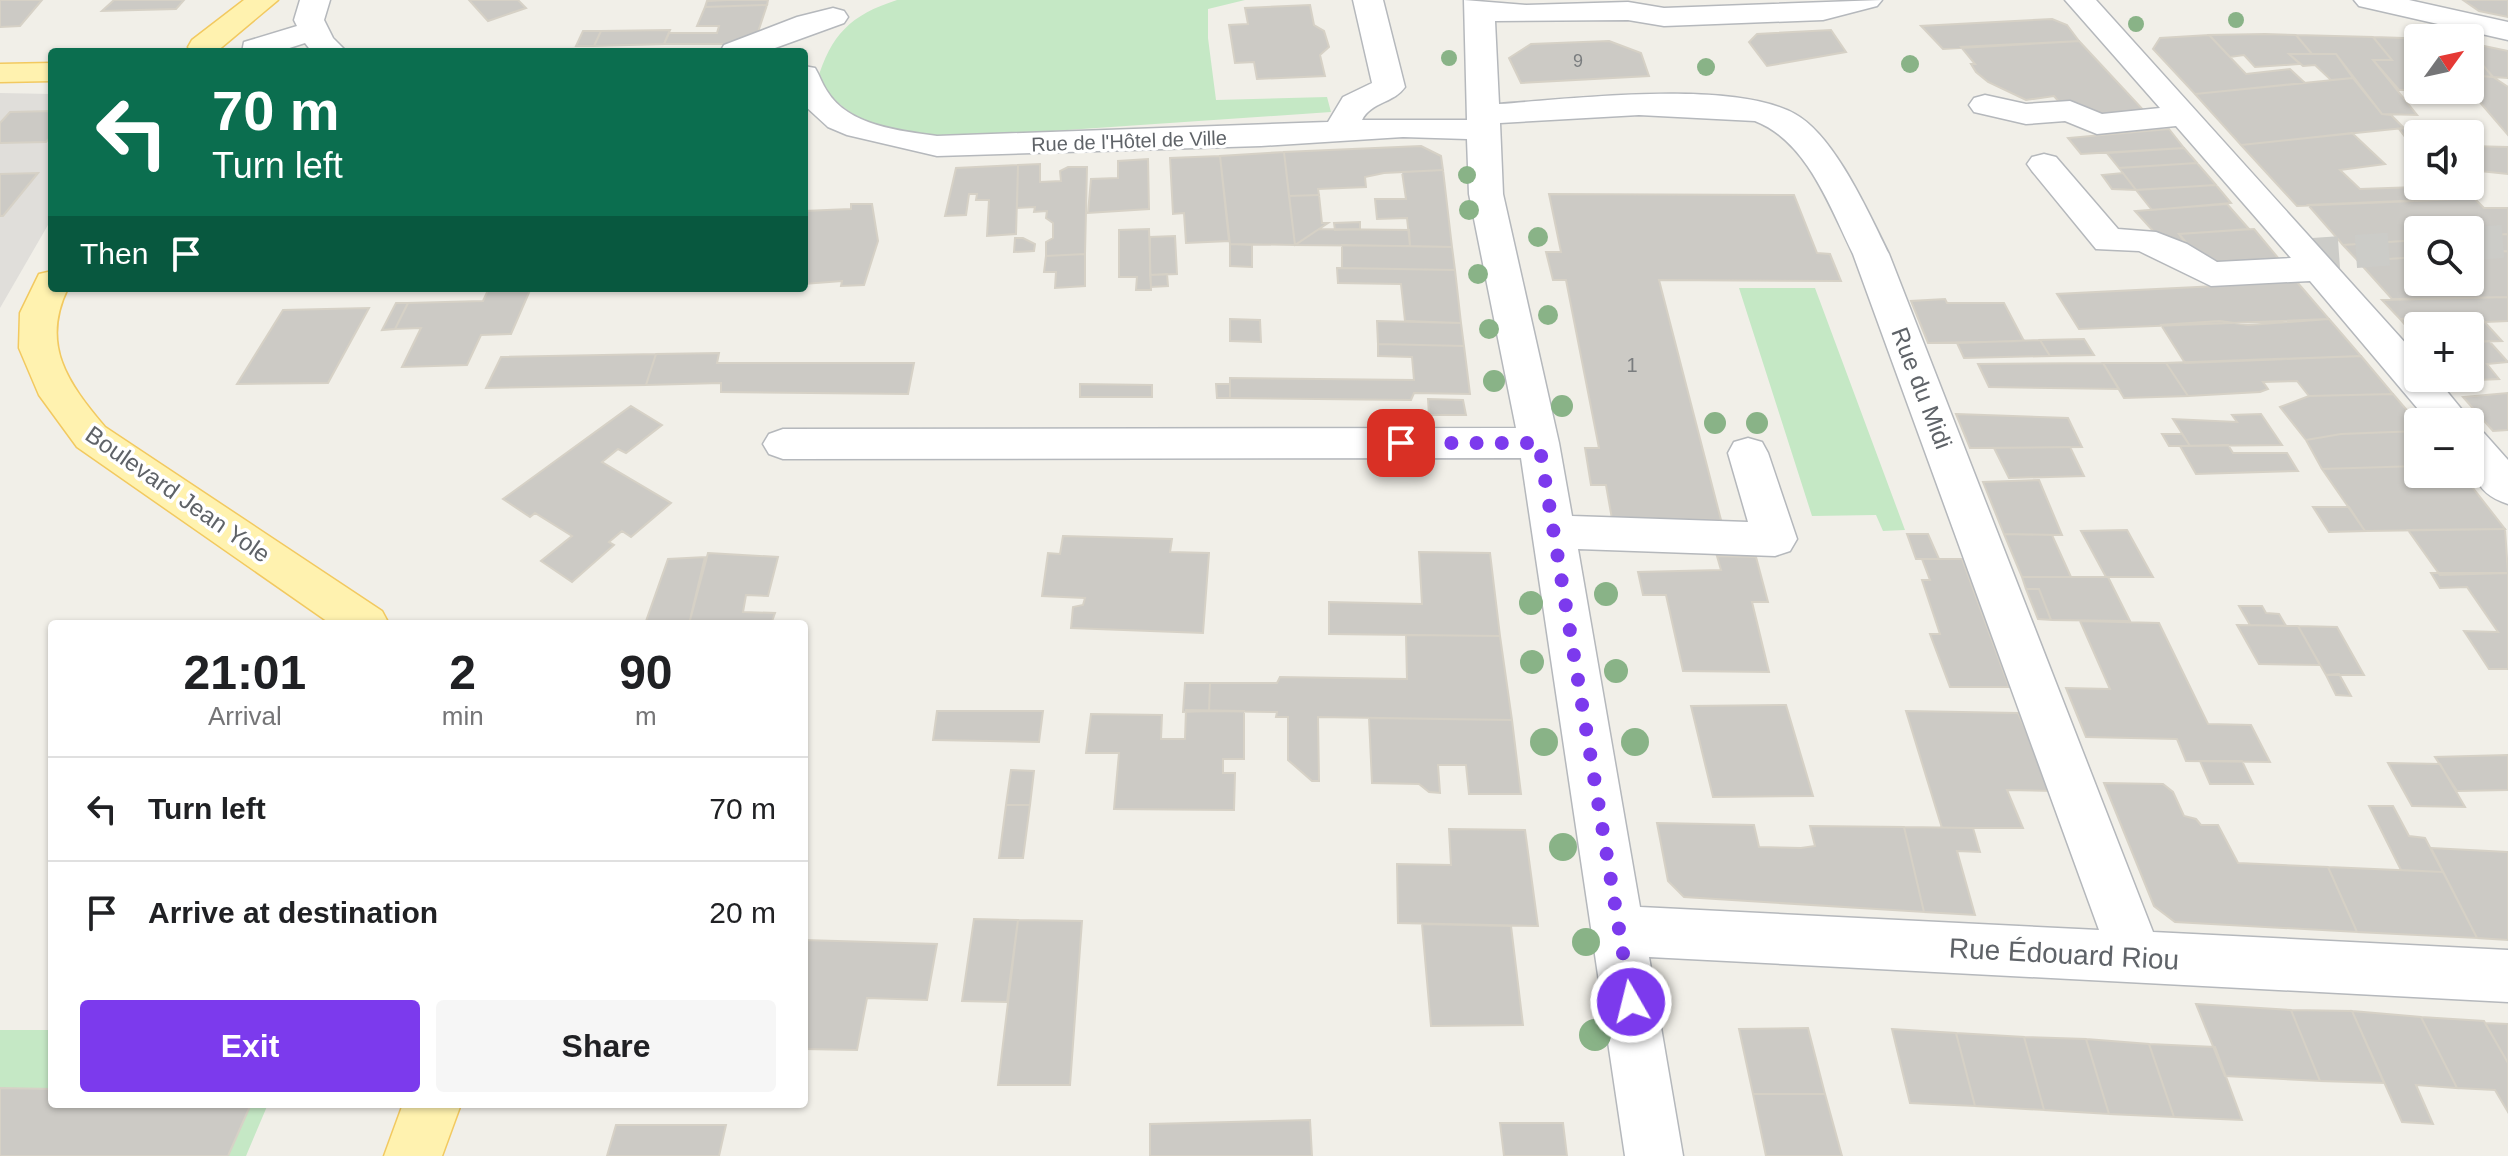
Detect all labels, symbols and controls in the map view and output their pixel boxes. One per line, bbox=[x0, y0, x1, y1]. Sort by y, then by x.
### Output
north arrow bbox=[2404, 24, 2484, 104]
map controls bbox=[2404, 24, 2484, 488]
house number: 9 bbox=[1573, 51, 1583, 71]
text: 70 m bbox=[212, 79, 340, 142]
icon: left bbox=[80, 80, 184, 184]
button: sound bbox=[2404, 120, 2484, 200]
street label: Rue de l'Hôtel de Ville bbox=[1031, 127, 1227, 155]
text: Turn left bbox=[212, 145, 343, 186]
button: search bbox=[2404, 216, 2484, 296]
icon: arrive bbox=[164, 232, 208, 276]
text: Then bbox=[80, 237, 148, 270]
button: + bbox=[2404, 312, 2484, 392]
street label: Rue du Midi bbox=[1886, 323, 1958, 453]
house number: 1 bbox=[1626, 354, 1638, 376]
button: − bbox=[2404, 408, 2484, 488]
pin bbox=[1367, 409, 1435, 477]
street label: Boulevard Jean Yole bbox=[81, 420, 275, 568]
icon: arrive bbox=[1379, 421, 1423, 465]
text: 21:01 bbox=[183, 646, 306, 699]
text: 2 bbox=[449, 646, 476, 699]
text: 90 bbox=[619, 646, 673, 699]
text: Arrival bbox=[208, 701, 282, 731]
text: min bbox=[442, 701, 484, 731]
text: m bbox=[635, 701, 657, 731]
icon: left bbox=[80, 787, 124, 831]
text: Turn left bbox=[148, 792, 266, 825]
text: 70 m bbox=[709, 792, 776, 825]
icon: arrive bbox=[80, 891, 124, 935]
text: Arrive at destination bbox=[148, 896, 438, 929]
text: 20 m bbox=[709, 896, 776, 929]
street label: Rue Édouard Riou bbox=[1948, 932, 2180, 976]
position arrow bbox=[1589, 960, 1673, 1044]
button: Exit bbox=[80, 1000, 420, 1092]
button: Share bbox=[436, 1000, 776, 1092]

